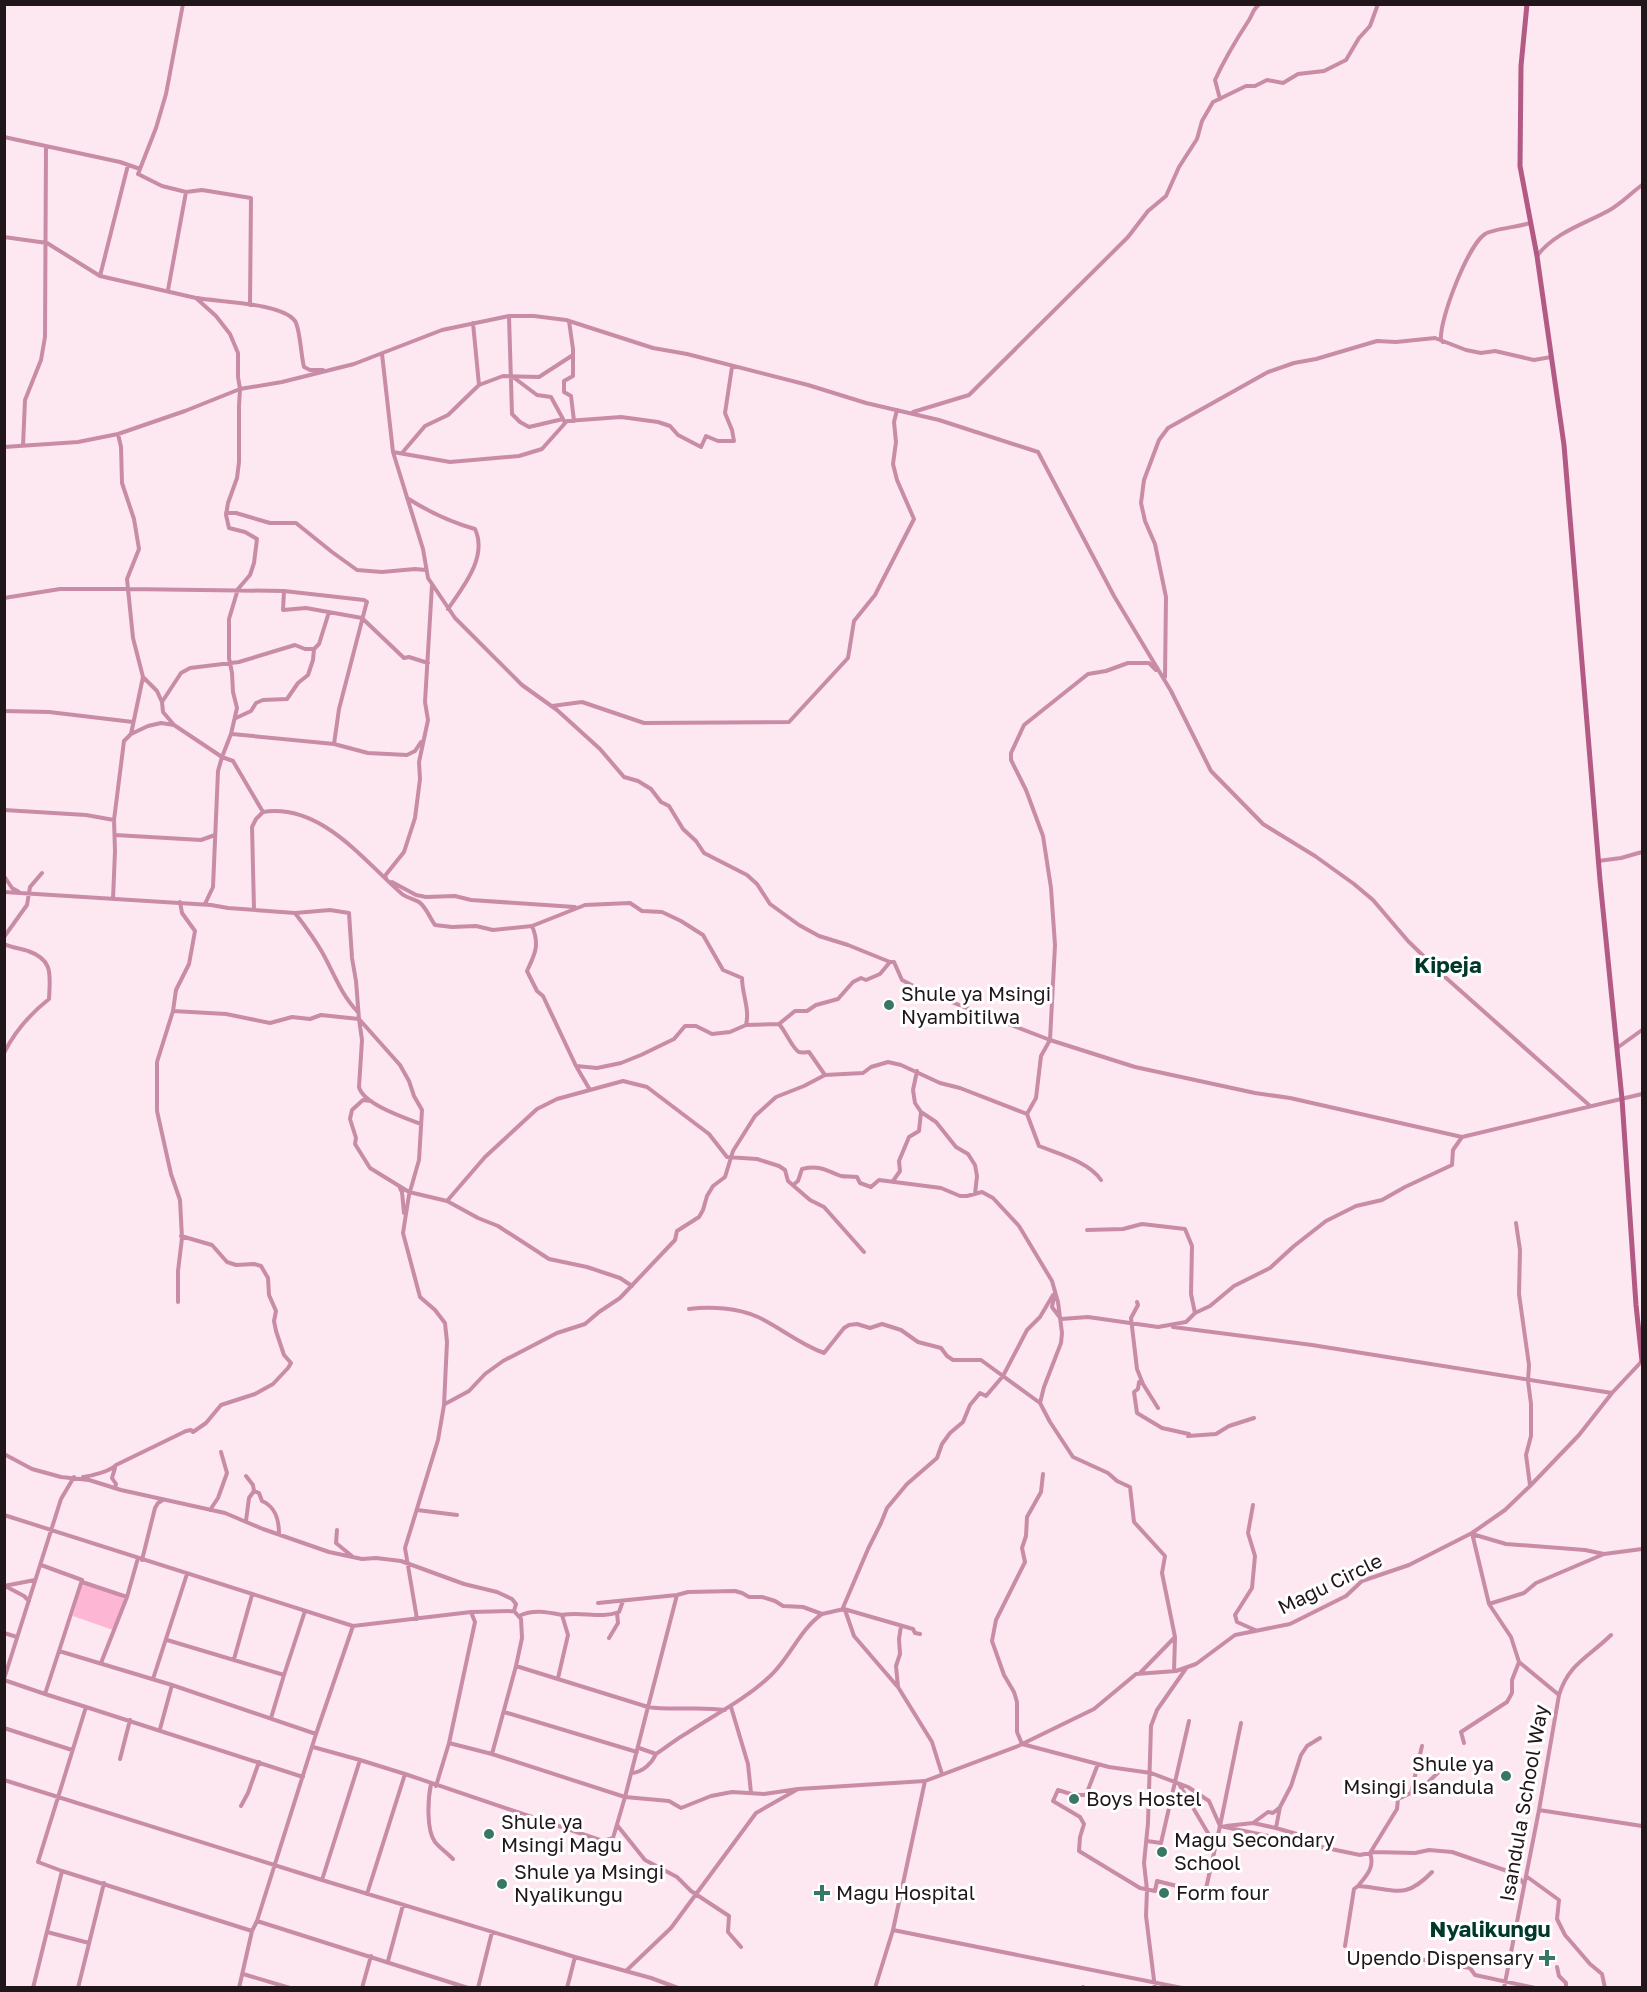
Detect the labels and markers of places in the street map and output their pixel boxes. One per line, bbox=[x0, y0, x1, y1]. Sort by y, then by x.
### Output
place label: Shule ya Msingi Nyambitilwa bbox=[901, 981, 1051, 1028]
marker: Shule ya Msingi Nyambitilwa bbox=[882, 998, 896, 1012]
place label: Shule ya Msingi Isandula bbox=[1343, 1751, 1494, 1798]
marker: Shule ya Msingi Isandula bbox=[1499, 1769, 1513, 1783]
place label: Boys Hostel bbox=[1086, 1786, 1202, 1810]
marker: Boys Hostel bbox=[1067, 1792, 1081, 1806]
place label: Shule ya Msingi Magu bbox=[501, 1809, 622, 1856]
marker: Shule ya Msingi Magu bbox=[482, 1827, 496, 1841]
place label: Magu Secondary School bbox=[1174, 1827, 1335, 1874]
marker: Magu Secondary School bbox=[1155, 1845, 1169, 1859]
place label: Shule ya Msingi Nyalikungu bbox=[514, 1859, 664, 1906]
marker: Shule ya Msingi Nyalikungu bbox=[495, 1877, 509, 1891]
place label: Magu Hospital bbox=[836, 1880, 975, 1904]
place label: Form four bbox=[1176, 1880, 1269, 1904]
marker: Magu Hospital bbox=[813, 1884, 831, 1902]
marker: Form four bbox=[1157, 1886, 1171, 1900]
place label: Upendo Dispensary bbox=[1346, 1945, 1534, 1969]
marker: Upendo Dispensary bbox=[1538, 1949, 1556, 1967]

